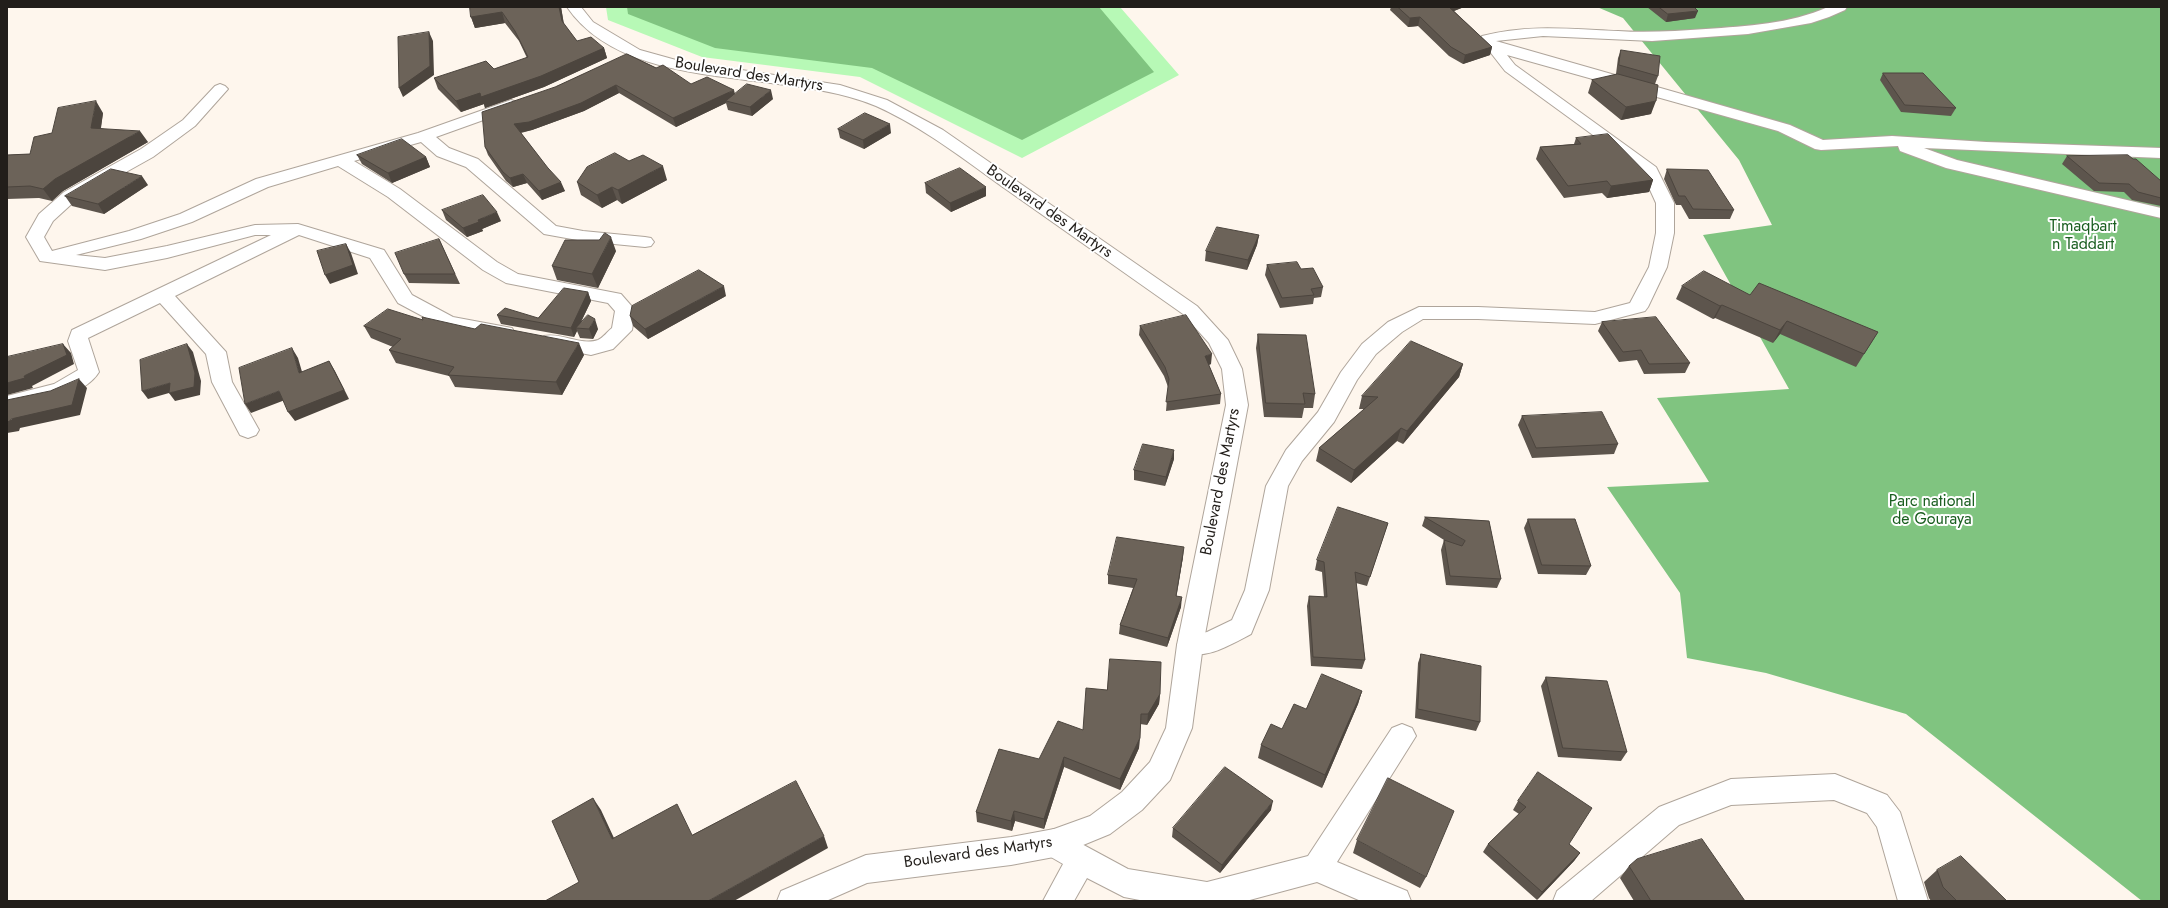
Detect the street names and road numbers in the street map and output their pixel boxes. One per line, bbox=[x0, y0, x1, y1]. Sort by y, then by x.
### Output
street label: Boulevard des Martyrs bbox=[674, 54, 824, 96]
street label: Boulevard des Martyrs bbox=[982, 161, 1116, 263]
street label: Boulevard des Martyrs bbox=[1197, 407, 1245, 557]
street label: Boulevard des Martyrs bbox=[903, 833, 1053, 873]

